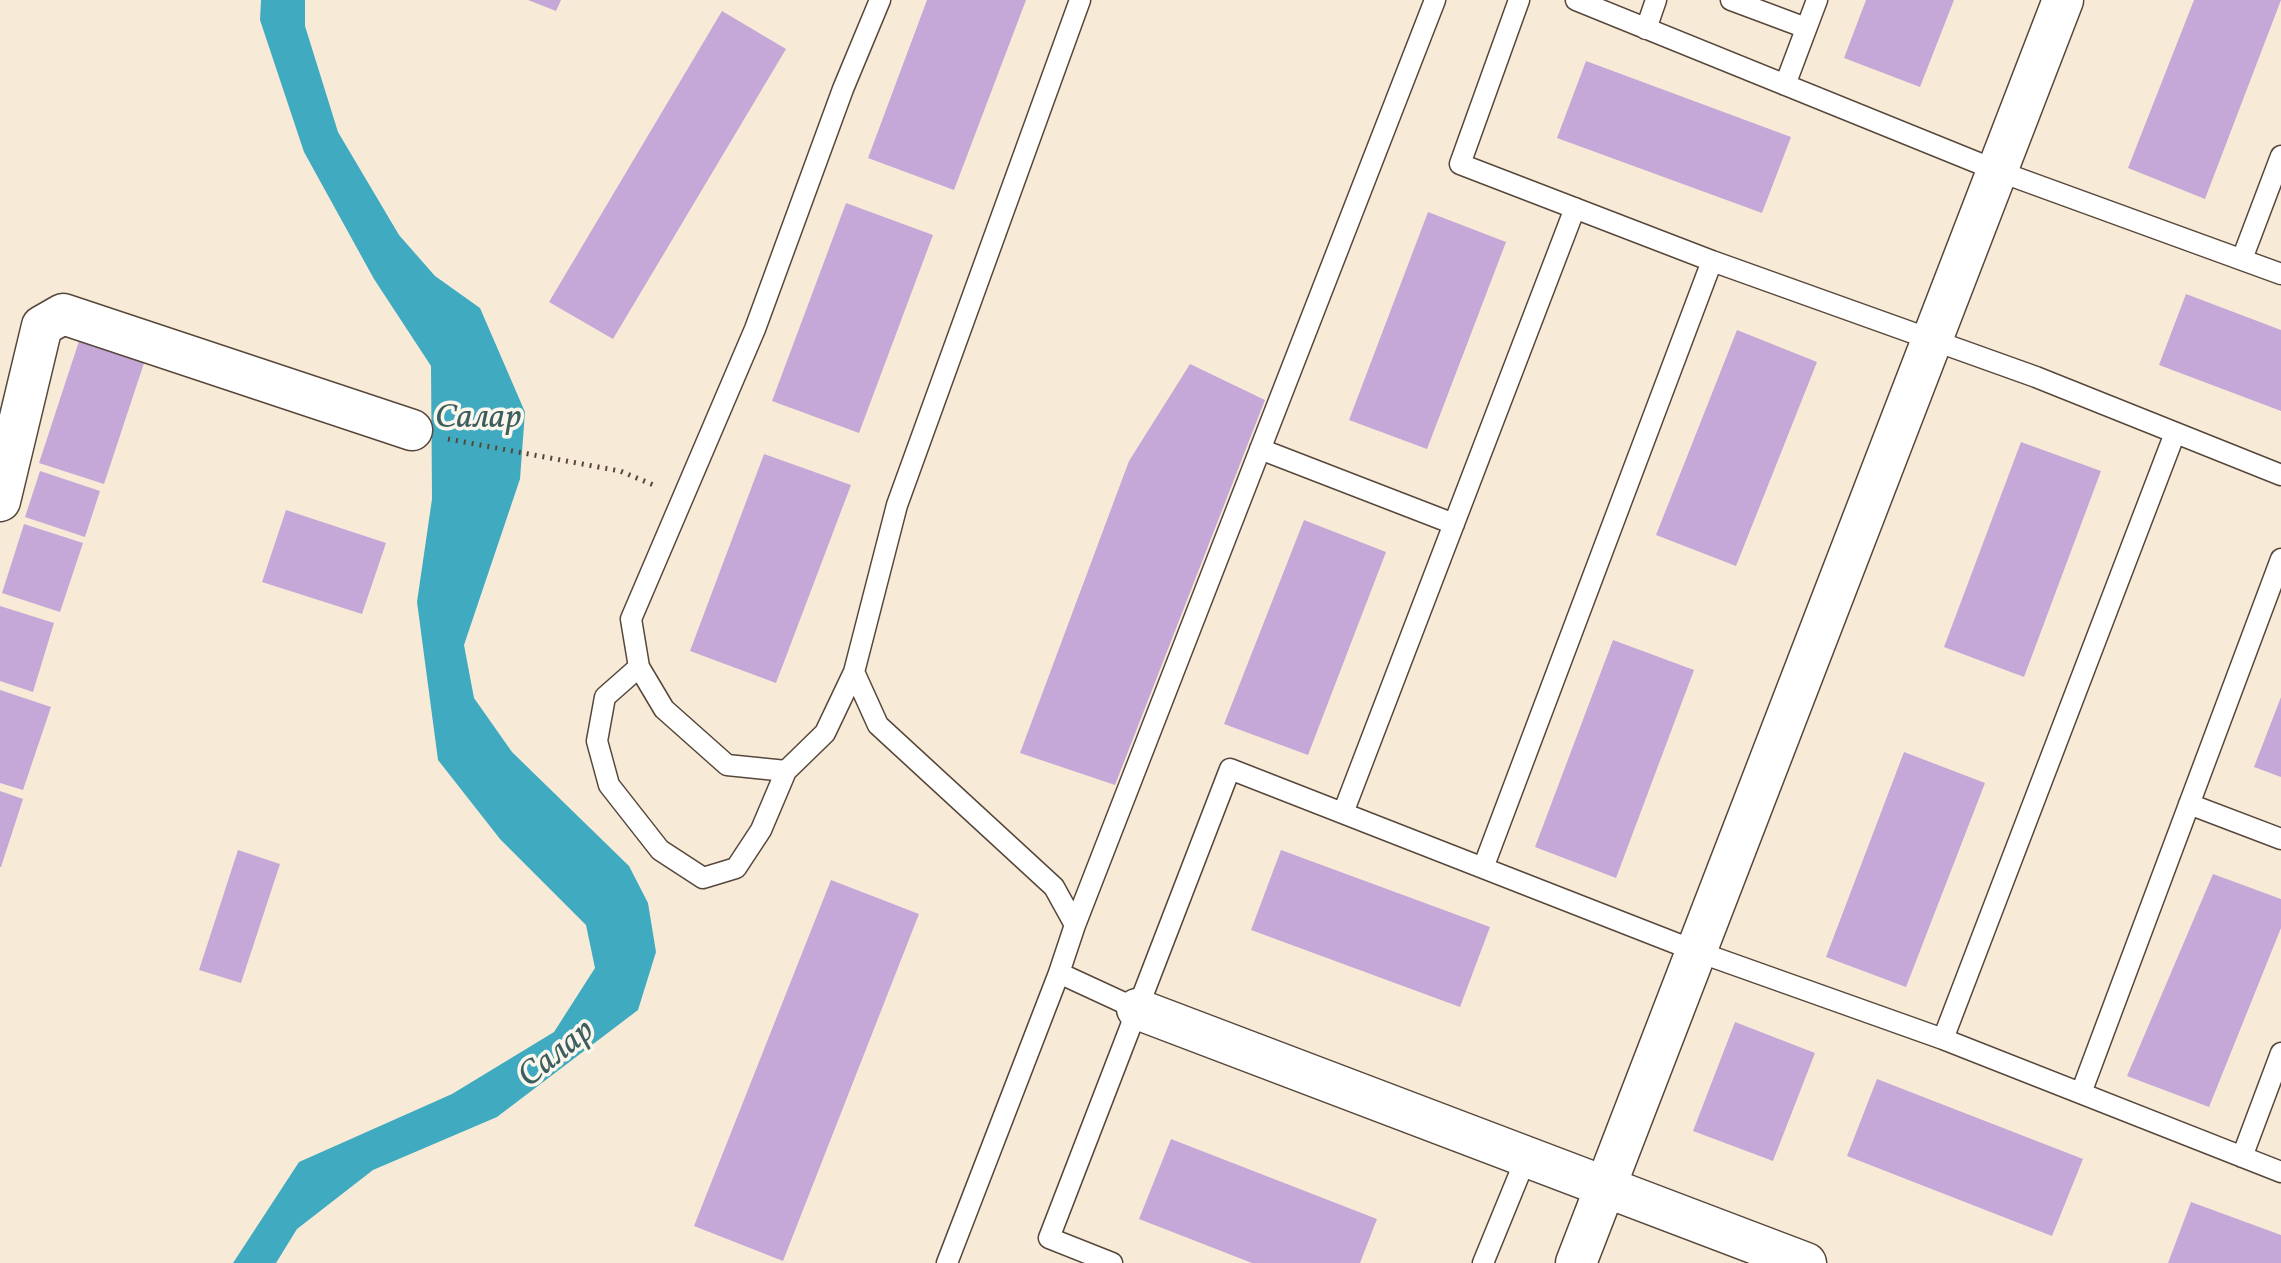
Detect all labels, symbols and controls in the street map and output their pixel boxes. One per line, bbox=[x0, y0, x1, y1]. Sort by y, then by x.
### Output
water label: Салар bbox=[435, 401, 521, 441]
water label: Салар bbox=[512, 1013, 604, 1099]

